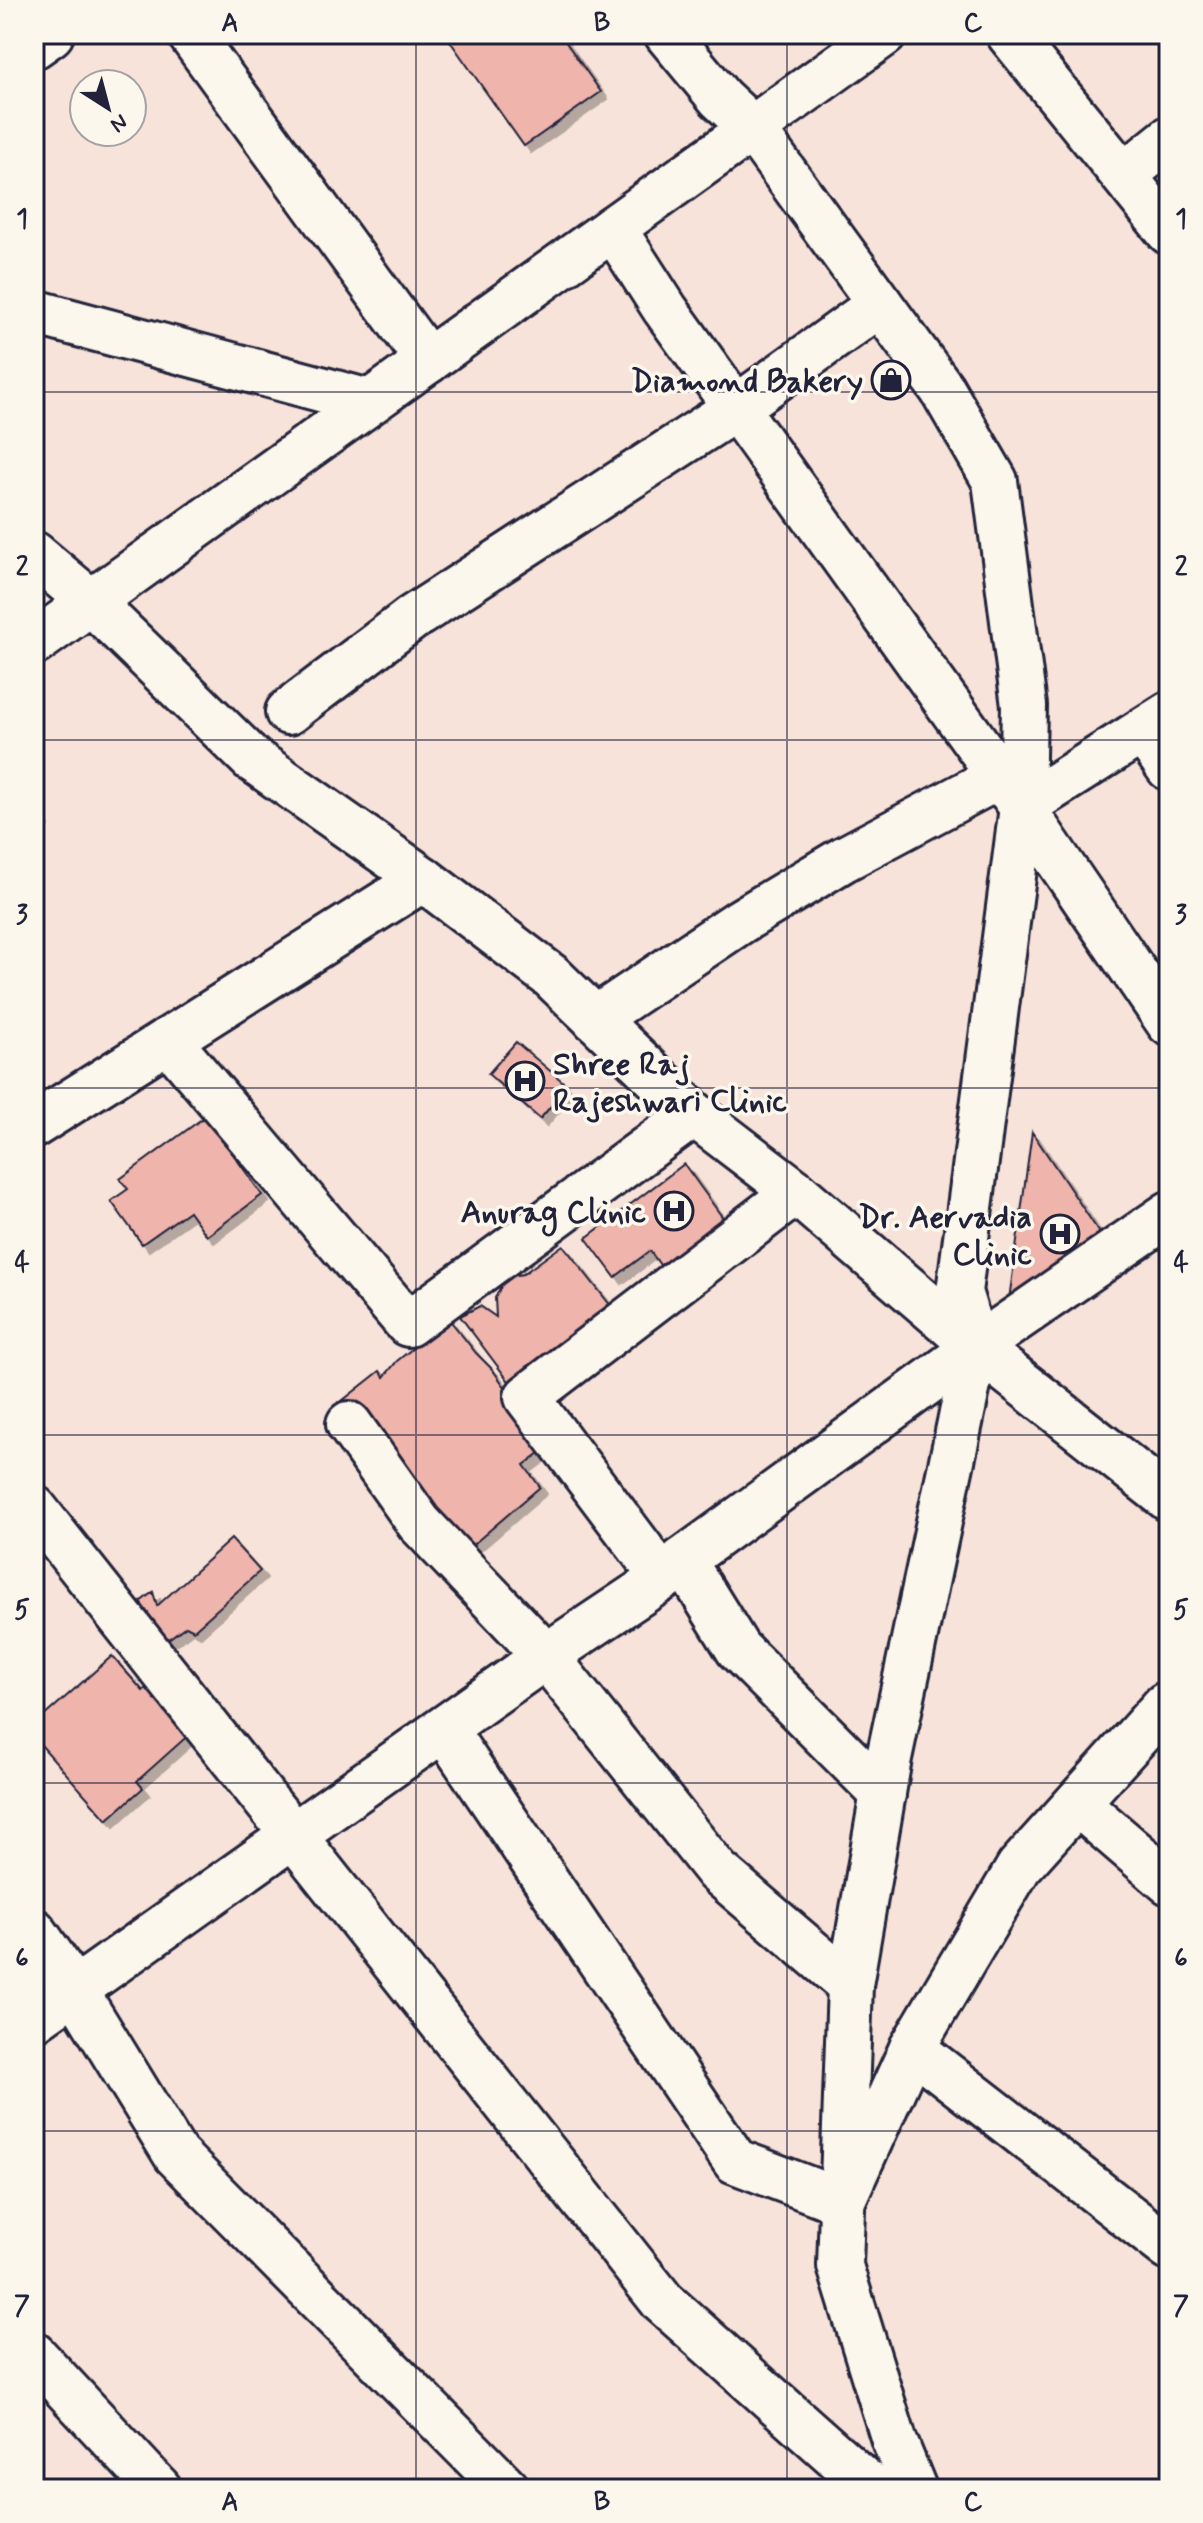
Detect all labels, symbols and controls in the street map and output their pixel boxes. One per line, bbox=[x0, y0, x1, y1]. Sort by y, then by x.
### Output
text: A bbox=[221, 7, 239, 41]
text: B bbox=[594, 7, 610, 41]
text: C bbox=[964, 7, 983, 41]
north arrow bbox=[68, 68, 148, 148]
text: N bbox=[104, 107, 133, 138]
text: 1 bbox=[16, 203, 28, 237]
text: 1 bbox=[1175, 203, 1187, 237]
shop icon: Diamond Bakery bbox=[870, 359, 912, 401]
place label: Diamond Bakery bbox=[631, 361, 863, 403]
text: 2 bbox=[16, 551, 29, 585]
text: 2 bbox=[1175, 551, 1188, 585]
text: 3 bbox=[16, 899, 28, 933]
text: 3 bbox=[1175, 899, 1187, 933]
place label: Shree Raj Rajeshwari Clinic bbox=[553, 1044, 787, 1123]
hospital icon: Shree Raj Rajeshwari Clinic bbox=[504, 1060, 546, 1102]
hospital icon: Anurag Clinic bbox=[653, 1190, 695, 1232]
place label: Anurag Clinic bbox=[461, 1192, 646, 1237]
place label: Dr. Aervadia Clinic bbox=[858, 1197, 1032, 1276]
hospital icon: Dr. Aervadia Clinic bbox=[1039, 1213, 1081, 1255]
text: 4 bbox=[14, 1247, 30, 1281]
text: 4 bbox=[1173, 1247, 1189, 1281]
text: 5 bbox=[14, 1594, 30, 1628]
text: 5 bbox=[1173, 1594, 1189, 1628]
text: 6 bbox=[15, 1942, 29, 1976]
text: 6 bbox=[1174, 1942, 1188, 1976]
text: 7 bbox=[14, 2290, 30, 2324]
text: 7 bbox=[1173, 2290, 1189, 2324]
text: A bbox=[221, 2486, 239, 2520]
text: B bbox=[594, 2486, 610, 2520]
text: C bbox=[964, 2486, 983, 2520]

